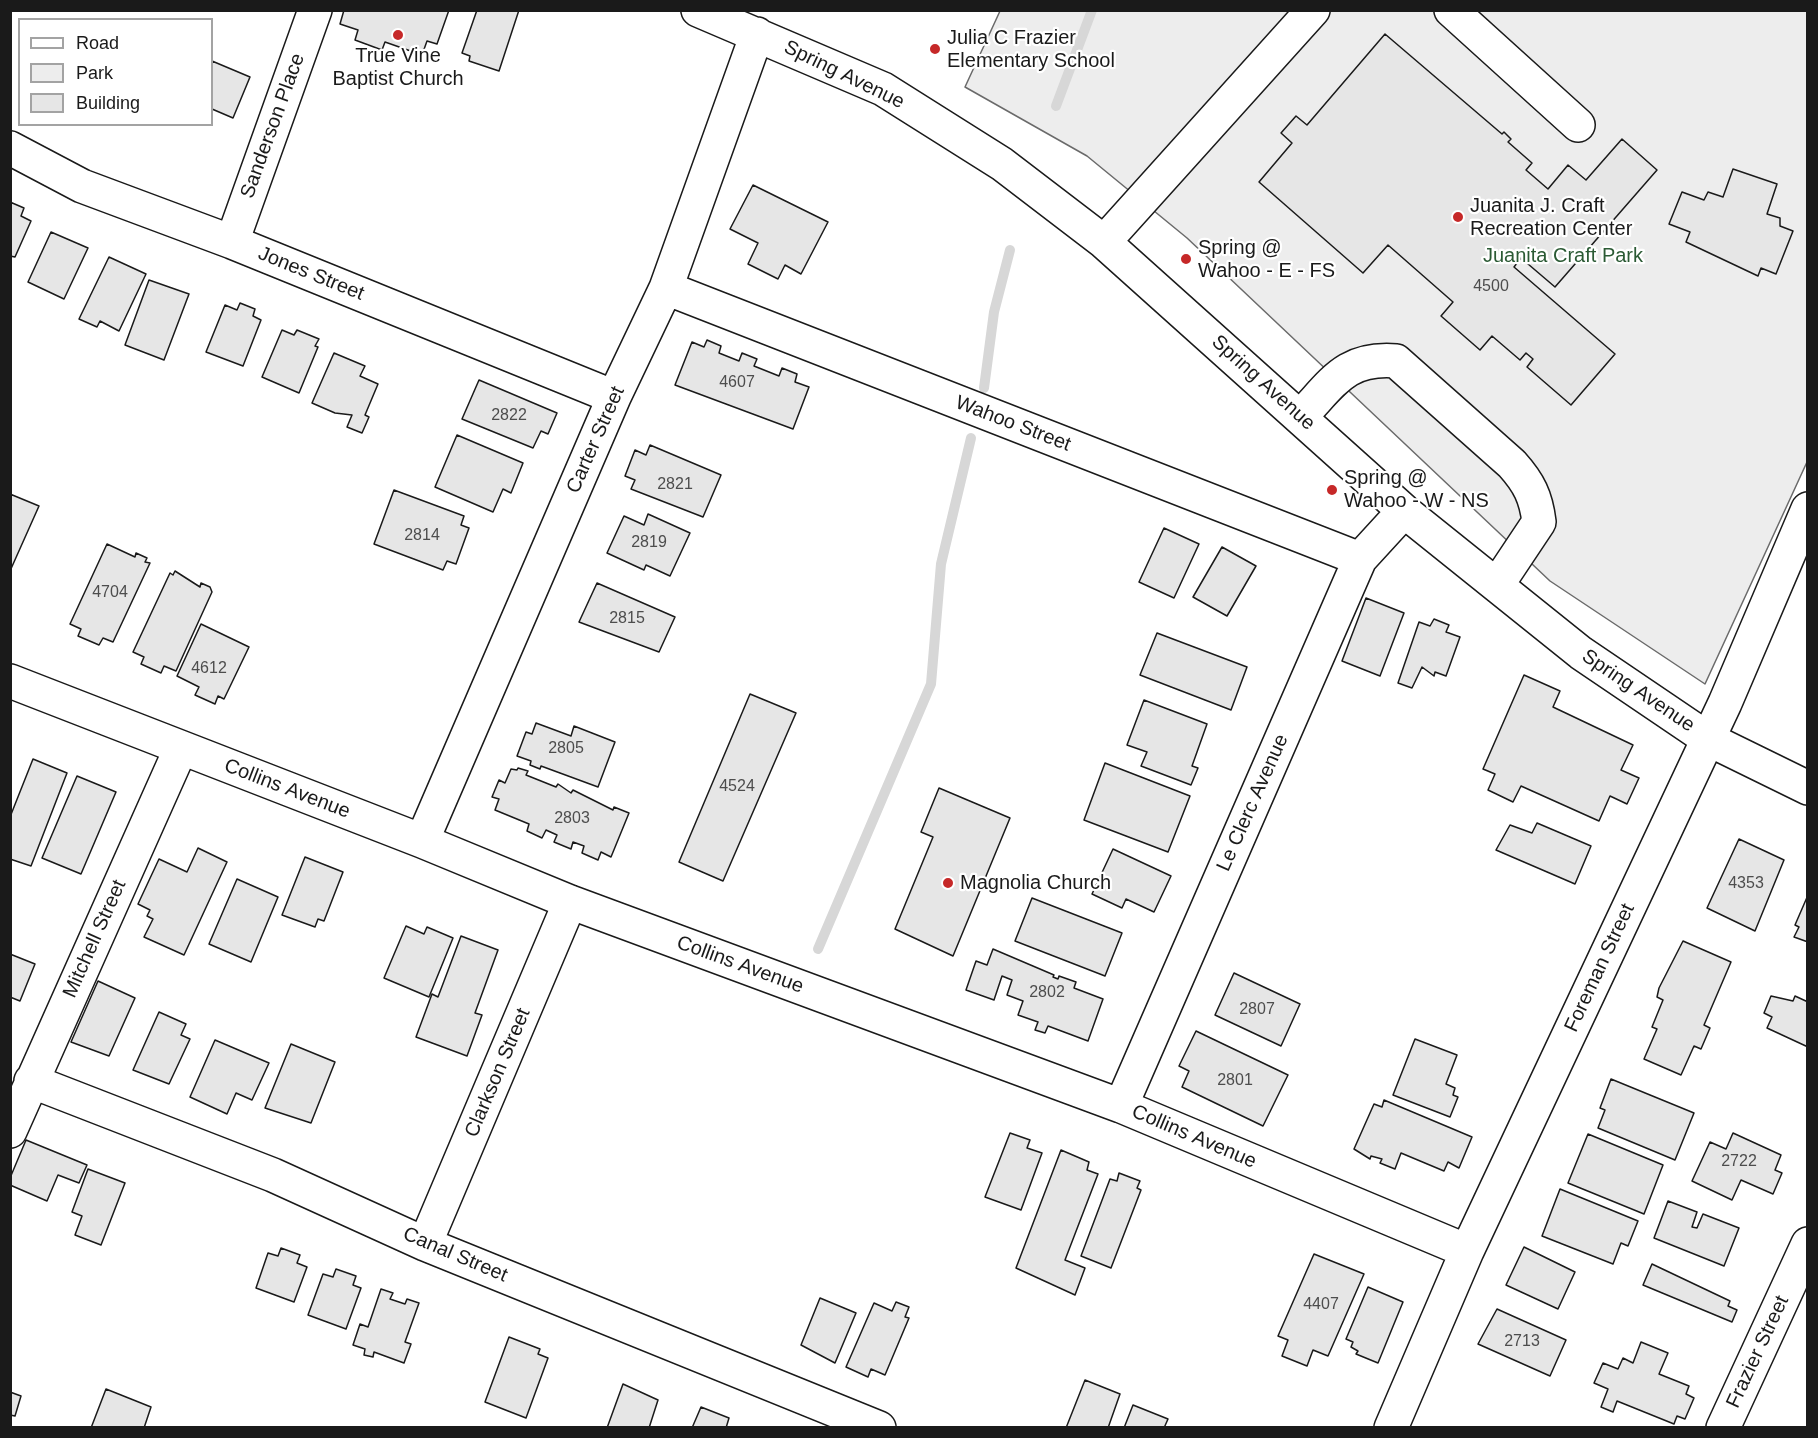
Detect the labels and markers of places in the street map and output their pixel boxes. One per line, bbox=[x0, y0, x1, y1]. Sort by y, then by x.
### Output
place label: Julia C Frazier Elementary School bbox=[947, 26, 1115, 73]
marker: True Vine Baptist Church bbox=[391, 28, 405, 42]
marker: Julia C Frazier Elementary School bbox=[928, 42, 942, 56]
place label: True Vine Baptist Church bbox=[332, 44, 464, 91]
place label: Juanita J. Craft Recreation Center bbox=[1470, 194, 1632, 241]
marker: Juanita J. Craft Recreation Center bbox=[1451, 210, 1465, 224]
place label: Spring @ Wahoo - E - FS bbox=[1198, 236, 1335, 283]
marker: Spring @ Wahoo - E - FS bbox=[1179, 252, 1193, 266]
place label: Spring @ Wahoo - W - NS bbox=[1344, 466, 1489, 513]
marker: Spring @ Wahoo - W - NS bbox=[1325, 483, 1339, 497]
place label: Magnolia Church bbox=[960, 871, 1111, 895]
marker: Magnolia Church bbox=[941, 876, 955, 890]

